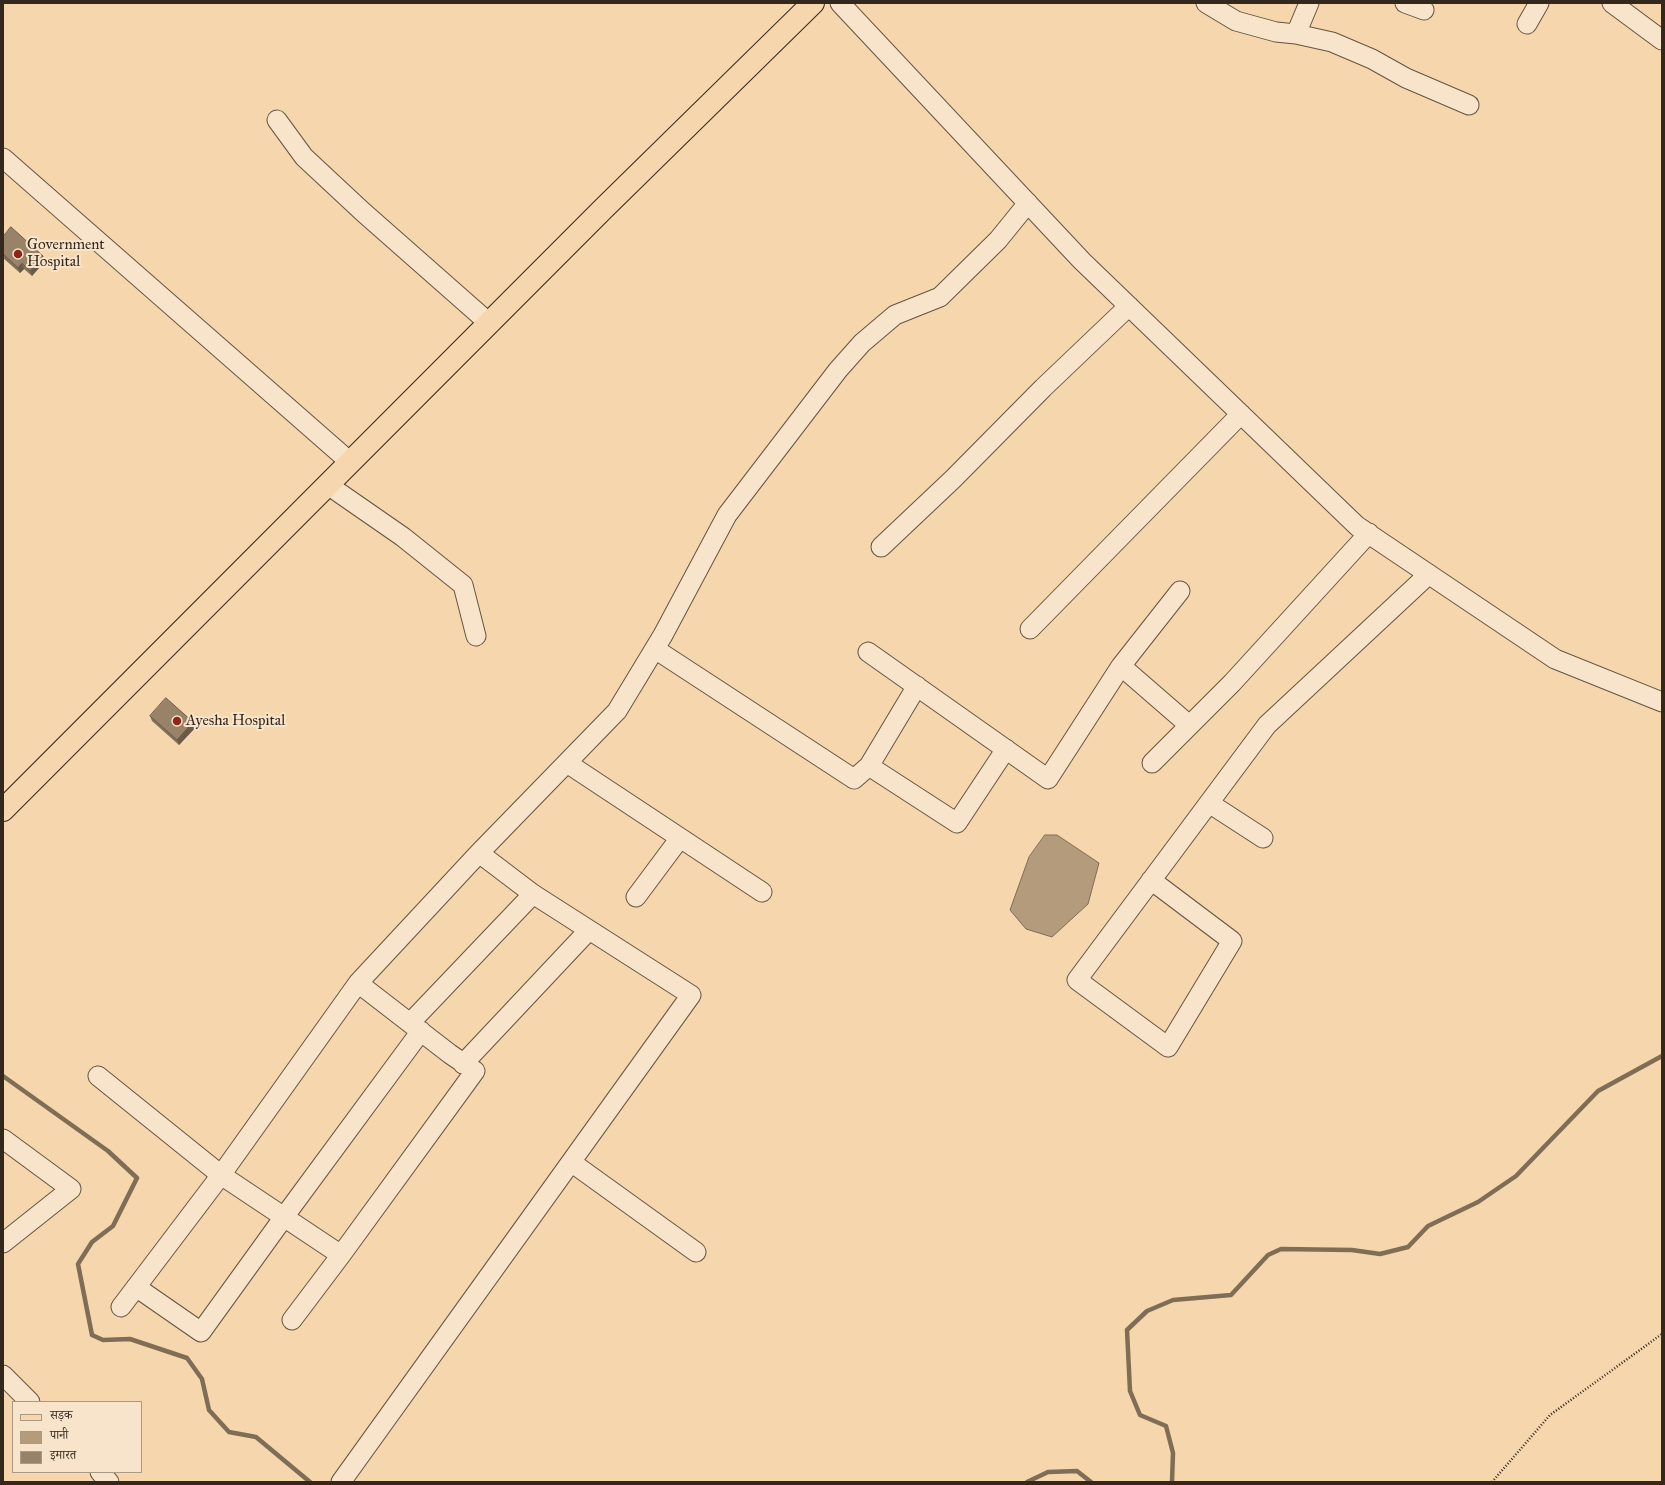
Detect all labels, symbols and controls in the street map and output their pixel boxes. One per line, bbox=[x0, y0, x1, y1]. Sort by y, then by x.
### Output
place label: Government Hospital bbox=[27, 236, 105, 271]
marker: Government Hospital bbox=[12, 248, 24, 260]
place label: Ayesha Hospital bbox=[186, 712, 285, 730]
marker: Ayesha Hospital bbox=[171, 715, 183, 727]
legend bbox=[12, 1401, 142, 1473]
text: सड़क bbox=[50, 1408, 73, 1422]
text: पानी bbox=[50, 1428, 68, 1442]
text: इमारत bbox=[50, 1448, 76, 1462]

